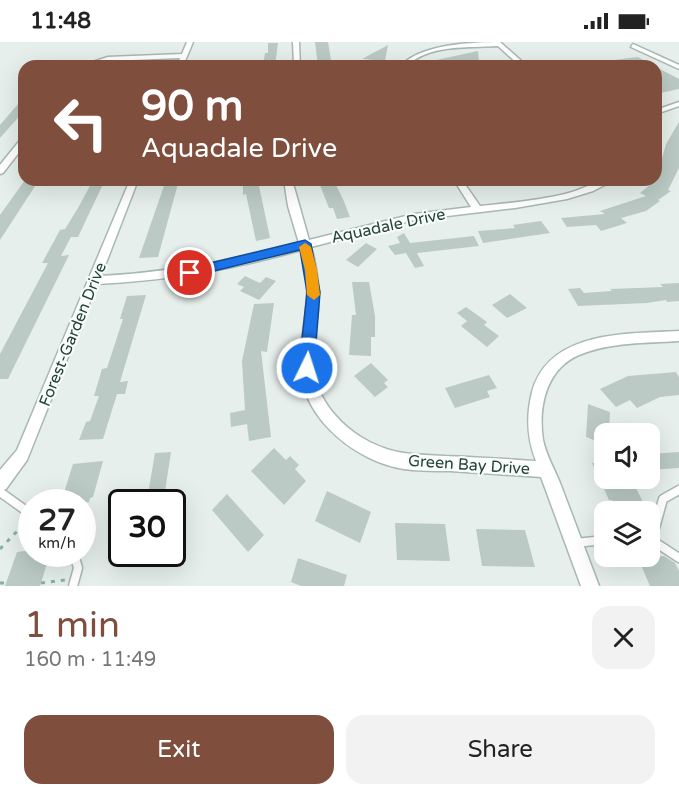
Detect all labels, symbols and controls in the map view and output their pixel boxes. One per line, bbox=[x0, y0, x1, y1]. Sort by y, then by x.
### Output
text: 11:48 bbox=[30, 8, 91, 34]
text: 90 m bbox=[141, 81, 243, 132]
icon: left bbox=[42, 84, 120, 162]
text: Aquadale Drive bbox=[141, 132, 337, 165]
street label: Aquadale Drive bbox=[329, 204, 447, 248]
pin bbox=[164, 247, 215, 298]
icon: arrive bbox=[173, 256, 206, 289]
street label: Forest-Garden Drive bbox=[35, 259, 111, 409]
position arrow bbox=[275, 336, 339, 400]
map controls bbox=[594, 423, 660, 567]
button: sound bbox=[594, 423, 660, 489]
street label: Green Bay Drive bbox=[407, 451, 531, 479]
speed limit sign: 30 bbox=[108, 489, 186, 567]
button: layers bbox=[594, 501, 660, 567]
text: 27 bbox=[38, 502, 76, 539]
text: km/h bbox=[38, 534, 76, 552]
text: 1 min bbox=[24, 604, 120, 647]
button: close bbox=[592, 606, 655, 669]
text: 160 m · 11:49 bbox=[24, 648, 156, 672]
button: Exit bbox=[24, 715, 334, 784]
button: Share bbox=[346, 715, 655, 784]

